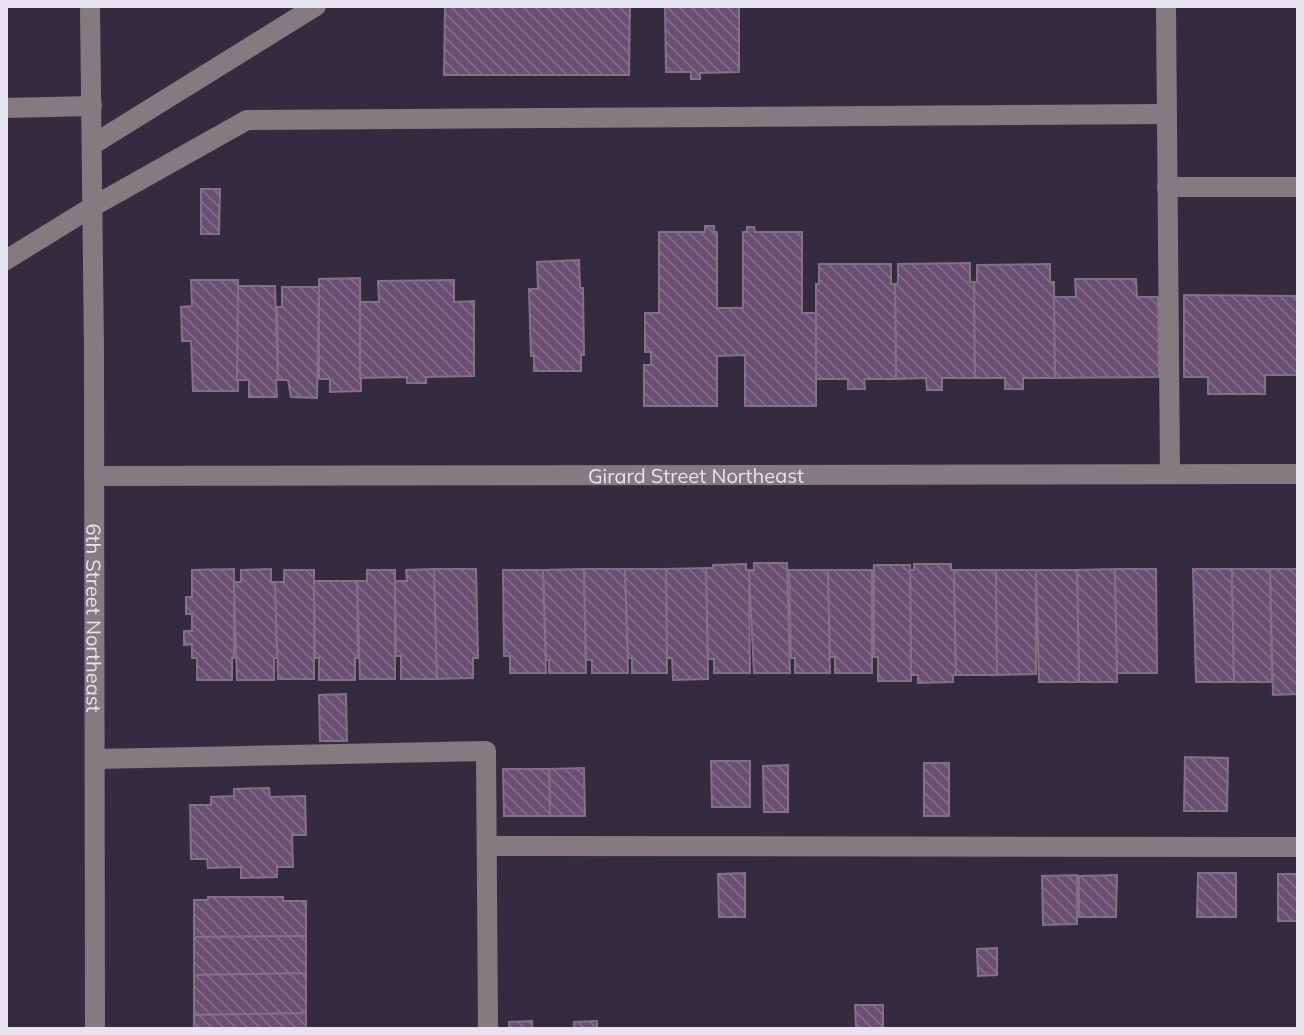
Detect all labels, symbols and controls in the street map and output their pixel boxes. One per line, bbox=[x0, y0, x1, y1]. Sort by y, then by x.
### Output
street label: Girard Street Northeast bbox=[588, 462, 804, 488]
street label: 6th Street Northeast bbox=[82, 523, 107, 713]

